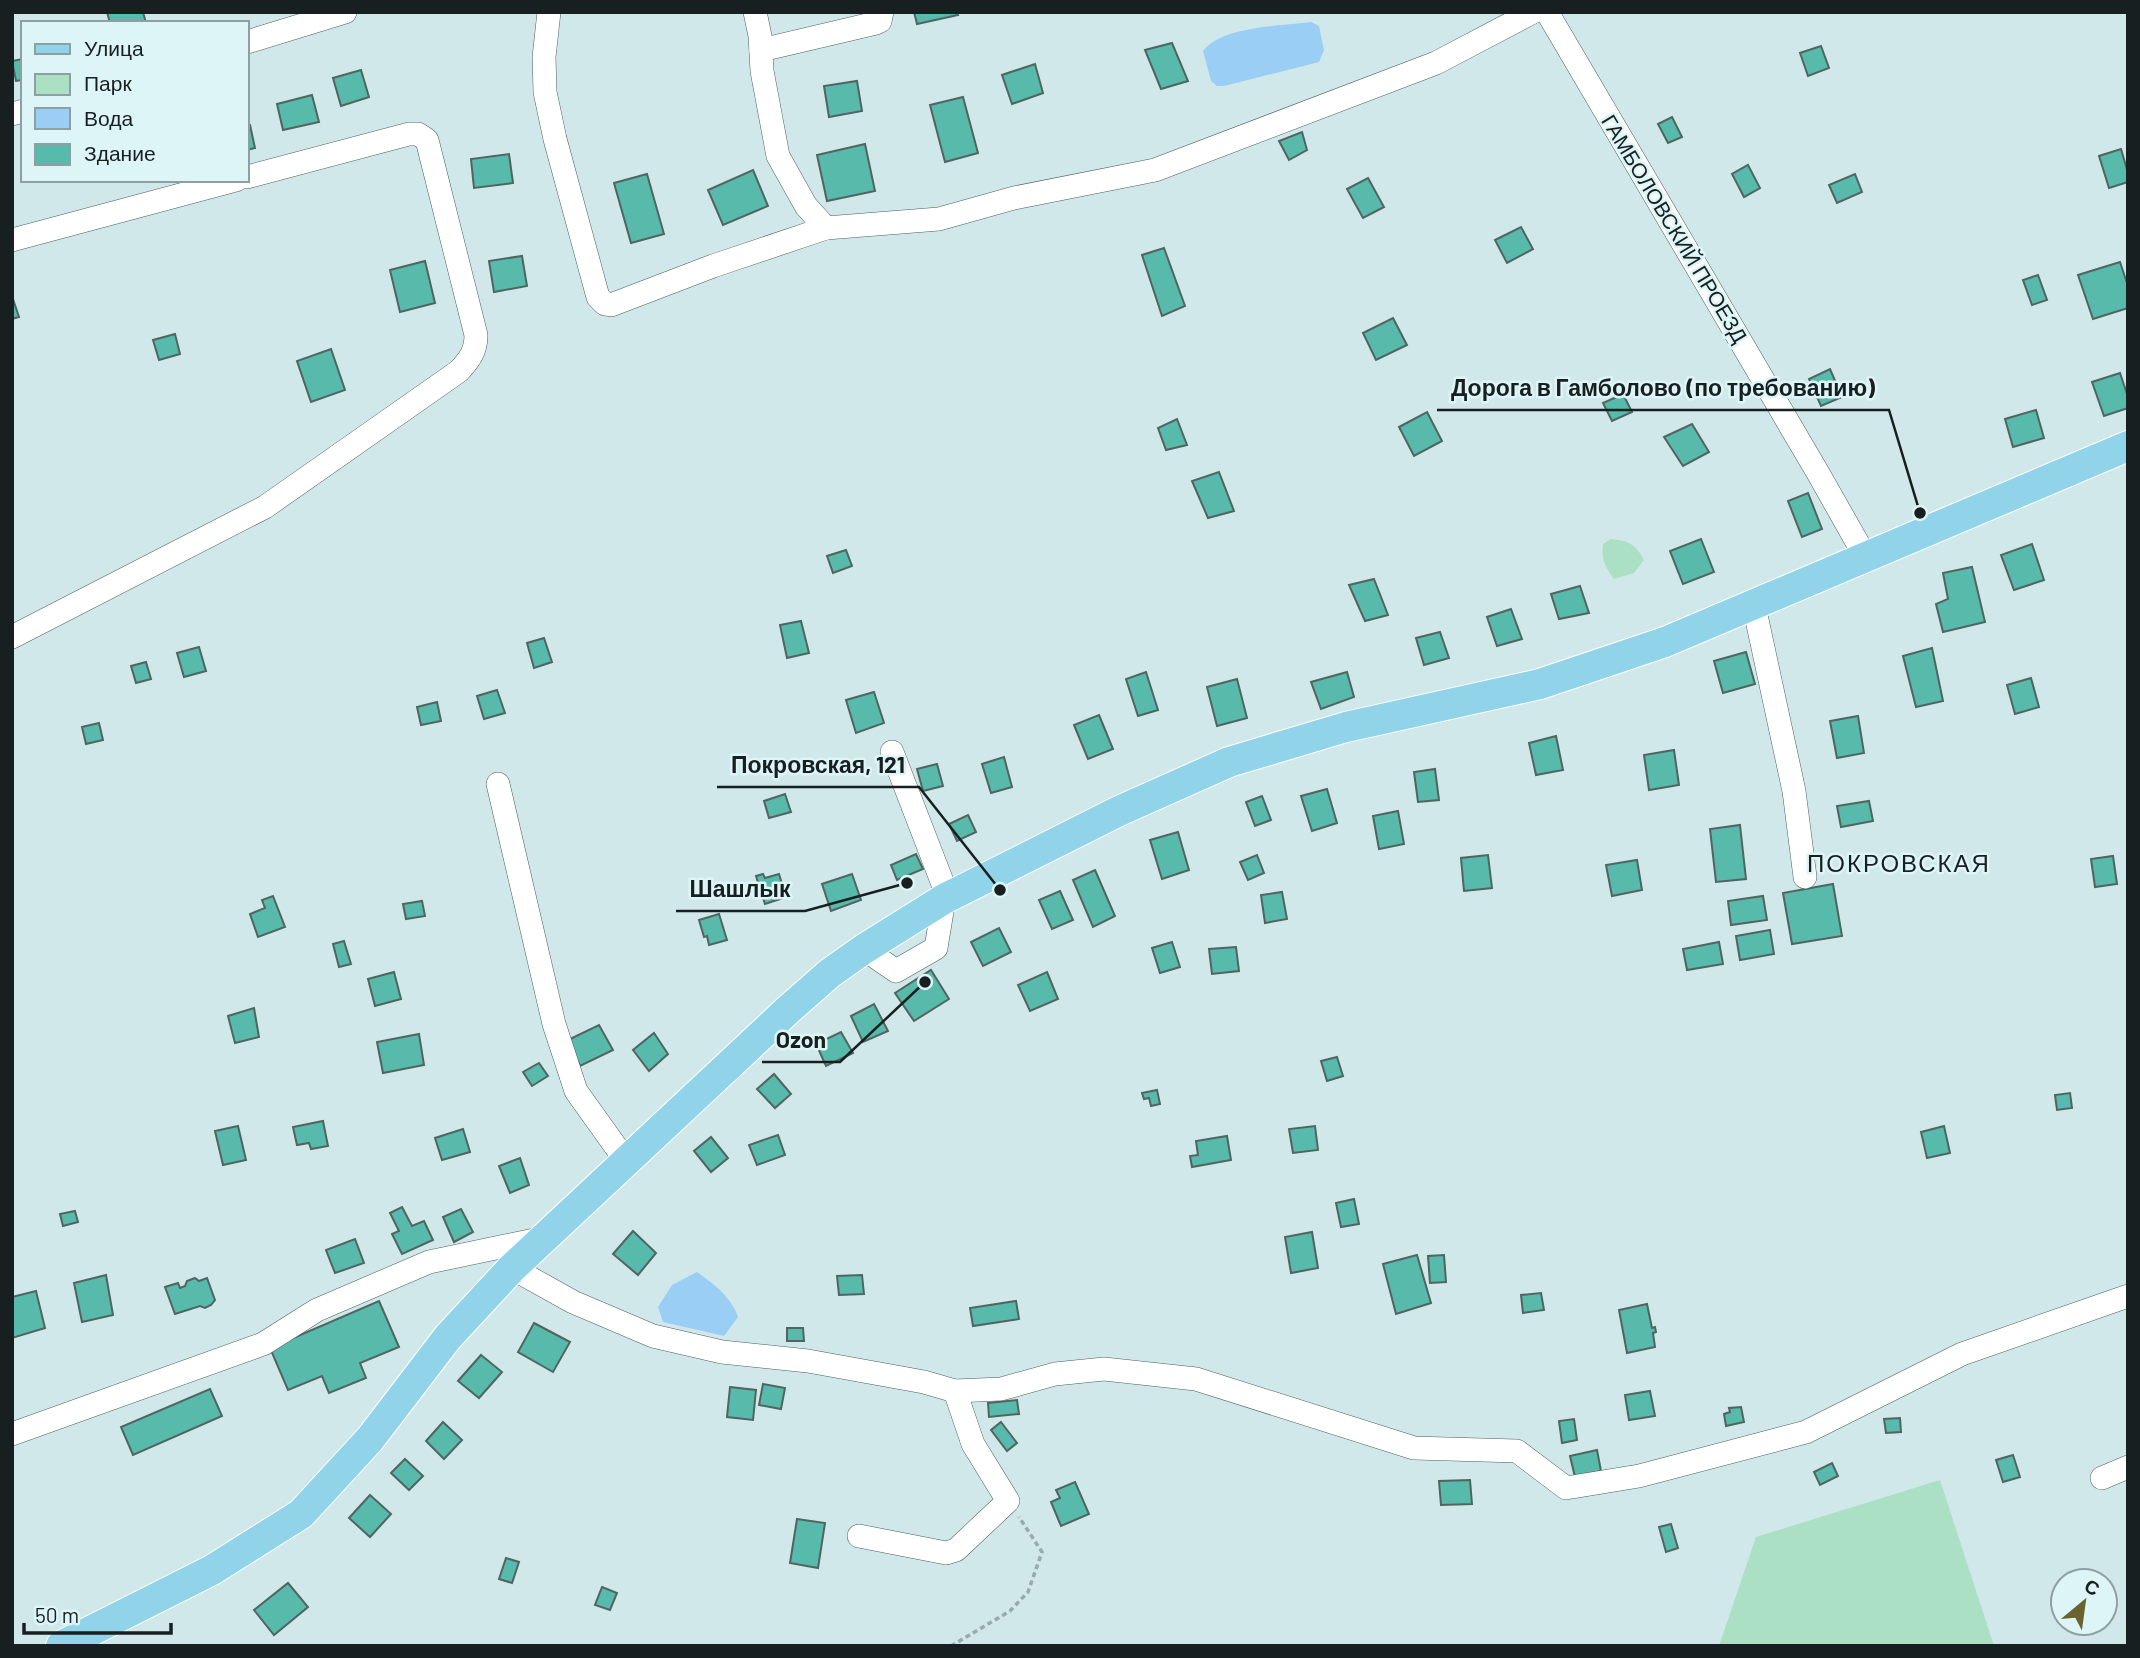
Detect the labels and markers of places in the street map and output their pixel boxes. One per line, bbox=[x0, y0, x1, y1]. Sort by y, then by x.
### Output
callout: Дорога в Гамболово (по требованию) bbox=[1437, 366, 1889, 410]
callout: Покровская, 121 bbox=[717, 743, 919, 787]
callout: Шашлык bbox=[676, 867, 805, 911]
callout: Ozon bbox=[762, 1018, 840, 1062]

